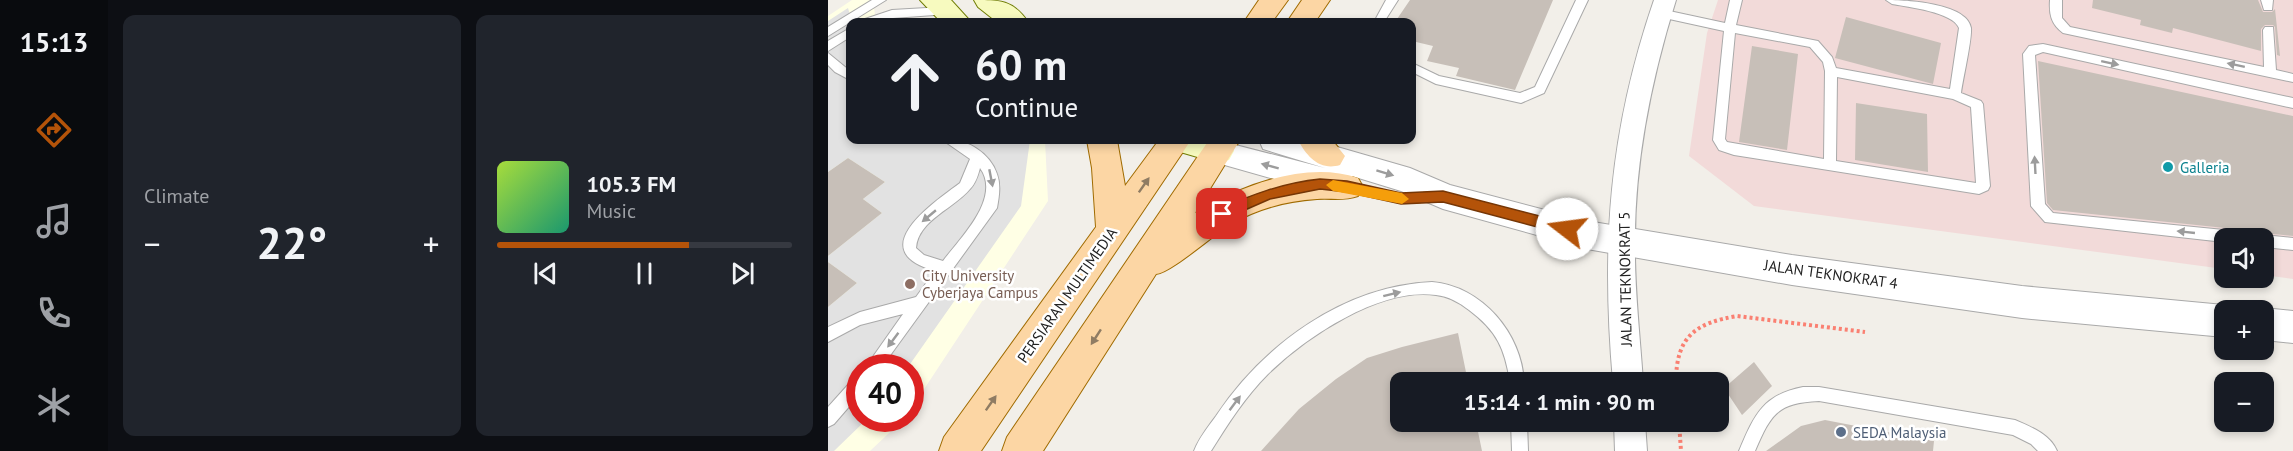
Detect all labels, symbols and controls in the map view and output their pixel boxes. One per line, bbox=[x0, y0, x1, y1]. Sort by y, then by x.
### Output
text: 15:13 bbox=[20, 25, 88, 59]
text: 60 m bbox=[975, 37, 1067, 92]
icon: ahead bbox=[876, 42, 954, 120]
one-way arrow bbox=[2100, 59, 2119, 68]
one-way arrow bbox=[2227, 60, 2245, 70]
text: Continue bbox=[975, 90, 1078, 124]
icon: directions bbox=[33, 109, 75, 151]
one-way arrow bbox=[2031, 155, 2040, 174]
place label: Galleria bbox=[2180, 158, 2230, 177]
marker: Galleria bbox=[2161, 160, 2175, 174]
one-way arrow bbox=[1261, 161, 1279, 171]
one-way arrow bbox=[987, 169, 996, 188]
one-way arrow bbox=[1376, 169, 1394, 178]
text: 105.3 FM bbox=[587, 170, 676, 198]
one-way arrow bbox=[1138, 177, 1150, 193]
text: Climate bbox=[144, 183, 210, 209]
pin bbox=[1196, 188, 1247, 239]
icon: arrive bbox=[1205, 197, 1238, 230]
position arrow bbox=[1535, 197, 1599, 261]
text: Music bbox=[587, 198, 636, 224]
icon: music bbox=[33, 200, 75, 242]
one-way arrow bbox=[921, 210, 937, 223]
street label: JALAN TEKNOKRAT 5 bbox=[1614, 212, 1636, 347]
text: 22° bbox=[256, 213, 327, 271]
text: − bbox=[144, 222, 161, 265]
text: + bbox=[423, 222, 439, 265]
street label: PERSIARAN MULTIMEDIA bbox=[1013, 223, 1121, 366]
one-way arrow bbox=[2176, 227, 2195, 237]
map controls bbox=[2214, 228, 2274, 432]
button: sound bbox=[2214, 228, 2274, 288]
street label: JALAN TEKNOKRAT 4 bbox=[1762, 255, 1899, 293]
icon: previous bbox=[529, 257, 562, 290]
icon: pause bbox=[628, 257, 661, 290]
icon: next bbox=[726, 257, 759, 290]
place label: City University Cyberjaya Campus bbox=[922, 266, 1038, 302]
marker: City University Cyberjaya Campus bbox=[903, 277, 917, 291]
one-way arrow bbox=[1383, 289, 1401, 299]
icon: phone bbox=[33, 292, 75, 334]
button: + bbox=[2214, 300, 2274, 360]
one-way arrow bbox=[1090, 329, 1101, 345]
one-way arrow bbox=[886, 332, 899, 348]
speed limit sign: 40 bbox=[846, 354, 924, 432]
button: − bbox=[2214, 372, 2274, 432]
icon: climate bbox=[33, 384, 75, 426]
text: 15:14 · 1 min · 90 m bbox=[1464, 388, 1655, 416]
one-way arrow bbox=[1228, 395, 1240, 410]
one-way arrow bbox=[985, 396, 997, 412]
place label: SEDA Malaysia bbox=[1853, 423, 1947, 442]
marker: SEDA Malaysia bbox=[1834, 425, 1848, 439]

